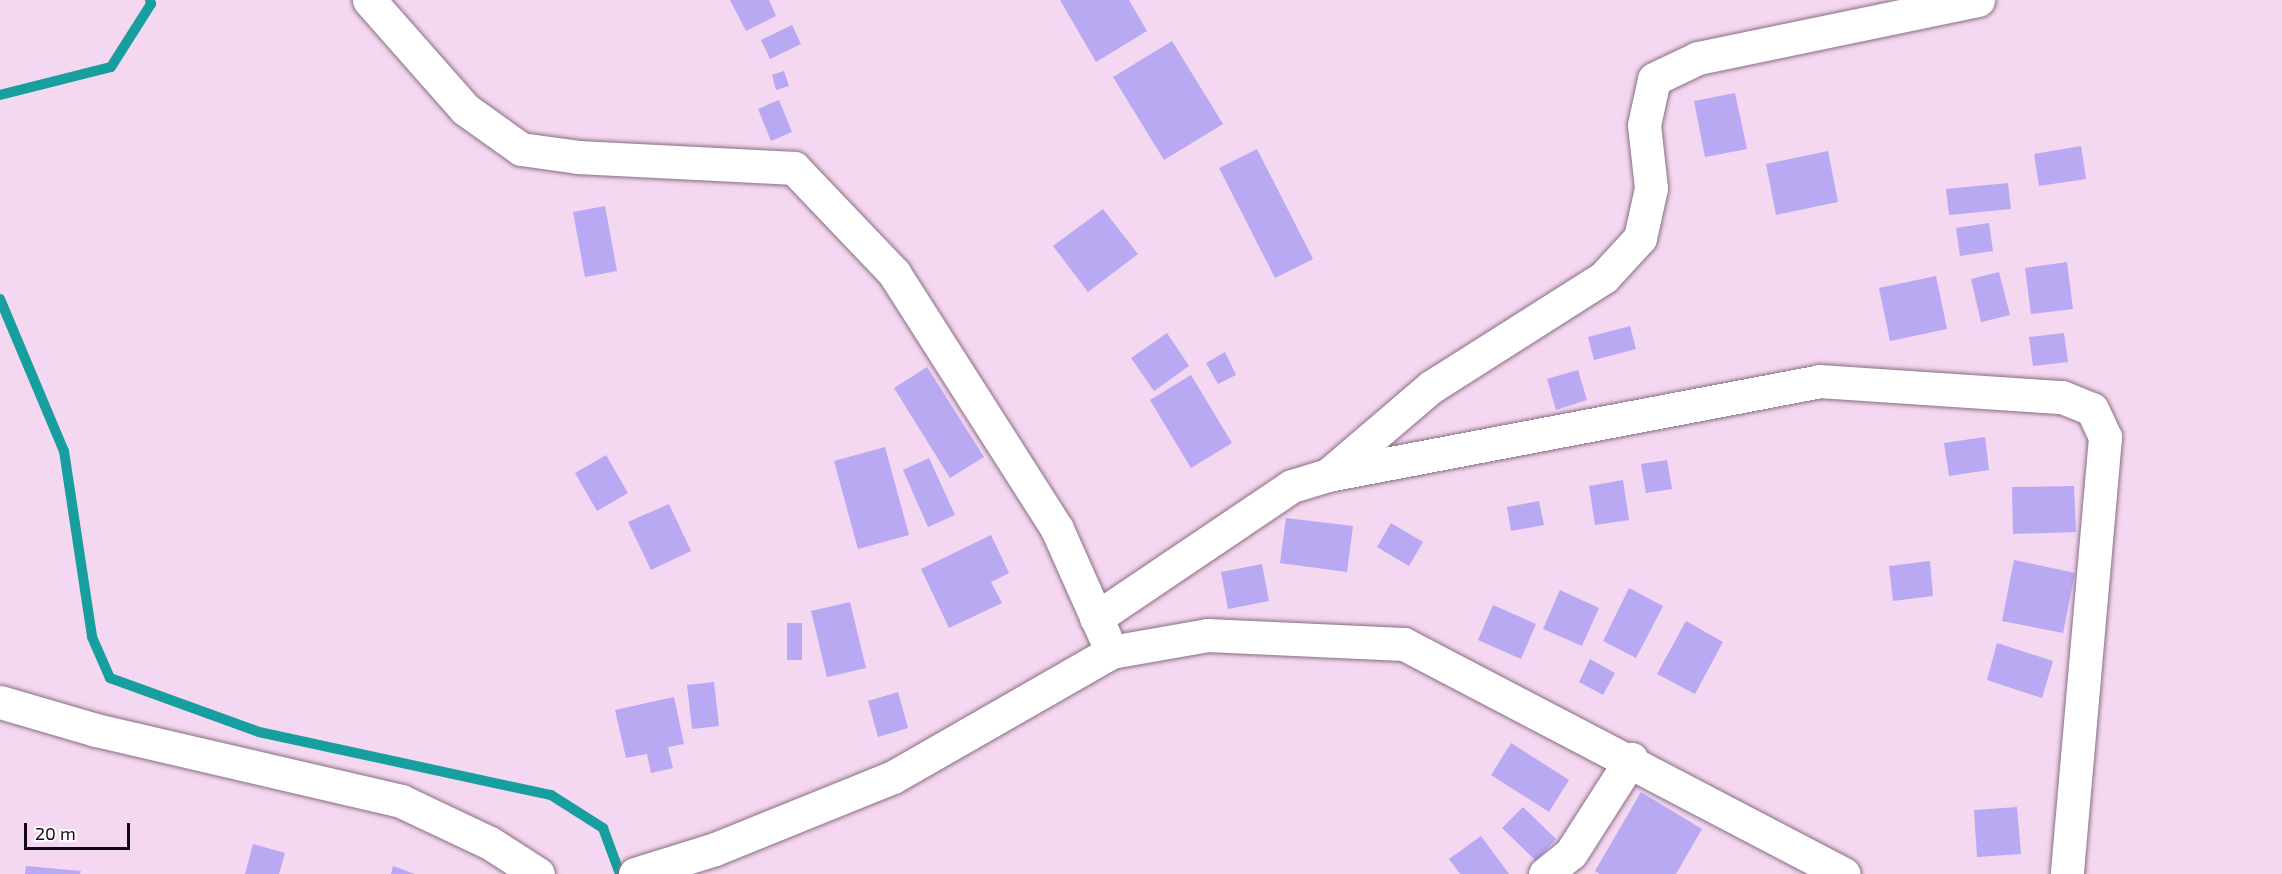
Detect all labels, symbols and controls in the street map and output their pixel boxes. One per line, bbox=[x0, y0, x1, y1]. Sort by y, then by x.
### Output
scale bar bbox=[27, 811, 134, 849]
text: 20 m bbox=[35, 822, 76, 844]

